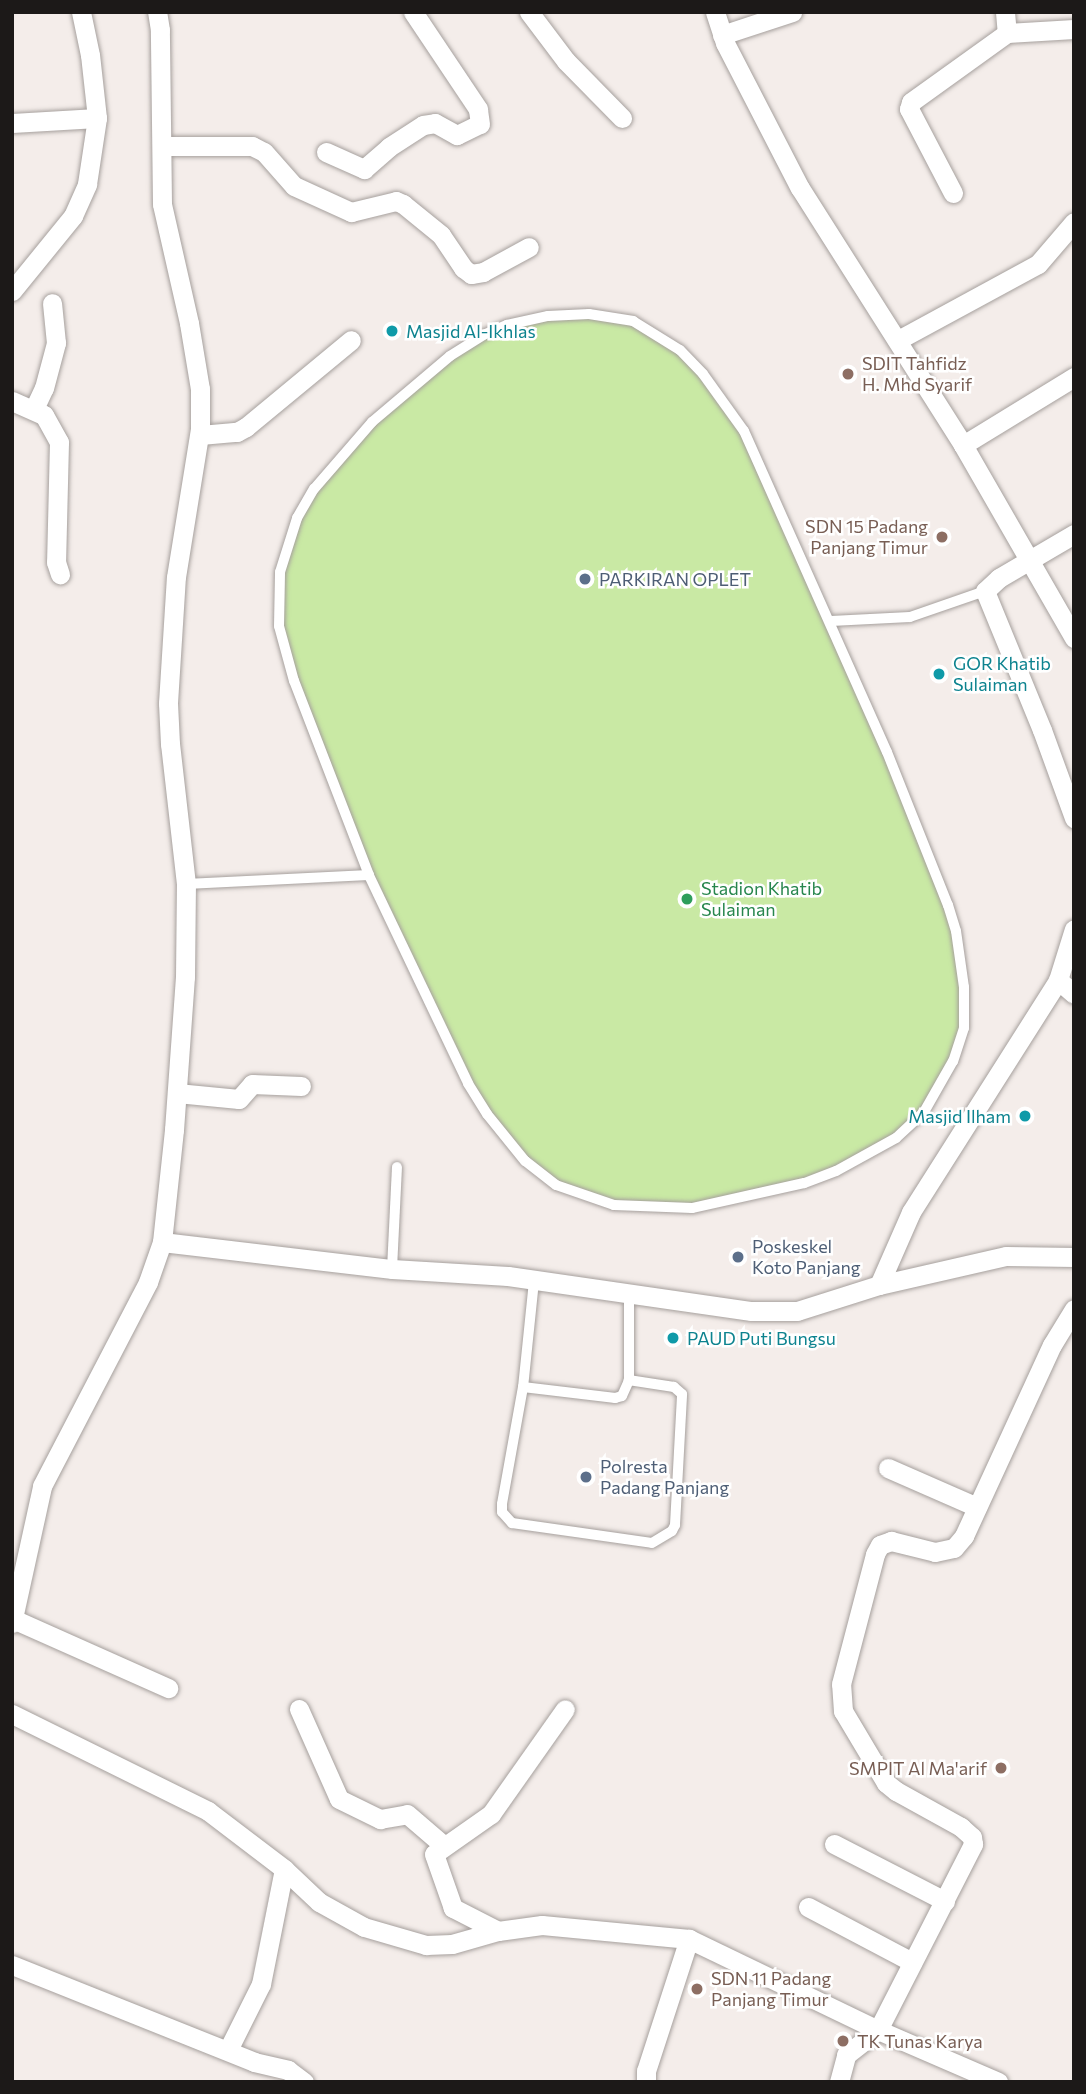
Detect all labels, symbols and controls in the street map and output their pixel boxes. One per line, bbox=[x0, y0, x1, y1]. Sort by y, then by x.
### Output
place label: Masjid Al-Ikhlas bbox=[406, 320, 536, 342]
marker: Masjid Al-Ikhlas bbox=[384, 323, 400, 339]
place label: SDIT Tahfidz H. Mhd Syarif bbox=[862, 353, 972, 396]
marker: SDIT Tahfidz H. Mhd Syarif bbox=[840, 366, 856, 382]
place label: SDN 15 Padang Panjang Timur bbox=[805, 516, 928, 558]
marker: SDN 15 Padang Panjang Timur bbox=[934, 529, 950, 545]
place label: PARKIRAN OPLET bbox=[599, 568, 751, 590]
marker: PARKIRAN OPLET bbox=[577, 571, 593, 587]
place label: GOR Khatib Sulaiman bbox=[953, 653, 1051, 696]
marker: GOR Khatib Sulaiman bbox=[931, 666, 947, 682]
place label: Stadion Khatib Sulaiman bbox=[701, 878, 822, 920]
marker: Stadion Khatib Sulaiman bbox=[679, 891, 695, 907]
place label: Masjid Ilham bbox=[908, 1105, 1011, 1127]
marker: Masjid Ilham bbox=[1017, 1108, 1033, 1124]
place label: Poskeskel Koto Panjang bbox=[752, 1236, 861, 1278]
marker: Poskeskel Koto Panjang bbox=[730, 1249, 746, 1265]
place label: PAUD Puti Bungsu bbox=[687, 1327, 836, 1349]
marker: PAUD Puti Bungsu bbox=[665, 1330, 681, 1346]
place label: Polresta Padang Panjang bbox=[600, 1456, 729, 1498]
marker: Polresta Padang Panjang bbox=[578, 1469, 594, 1485]
place label: SMPIT Al Ma'arif bbox=[849, 1757, 987, 1779]
marker: SMPIT Al Ma'arif bbox=[993, 1760, 1009, 1776]
place label: SDN 11 Padang Panjang Timur bbox=[711, 1968, 831, 2010]
marker: SDN 11 Padang Panjang Timur bbox=[689, 1981, 705, 1997]
place label: TK Tunas Karya bbox=[857, 2030, 983, 2052]
marker: TK Tunas Karya bbox=[835, 2033, 851, 2049]

